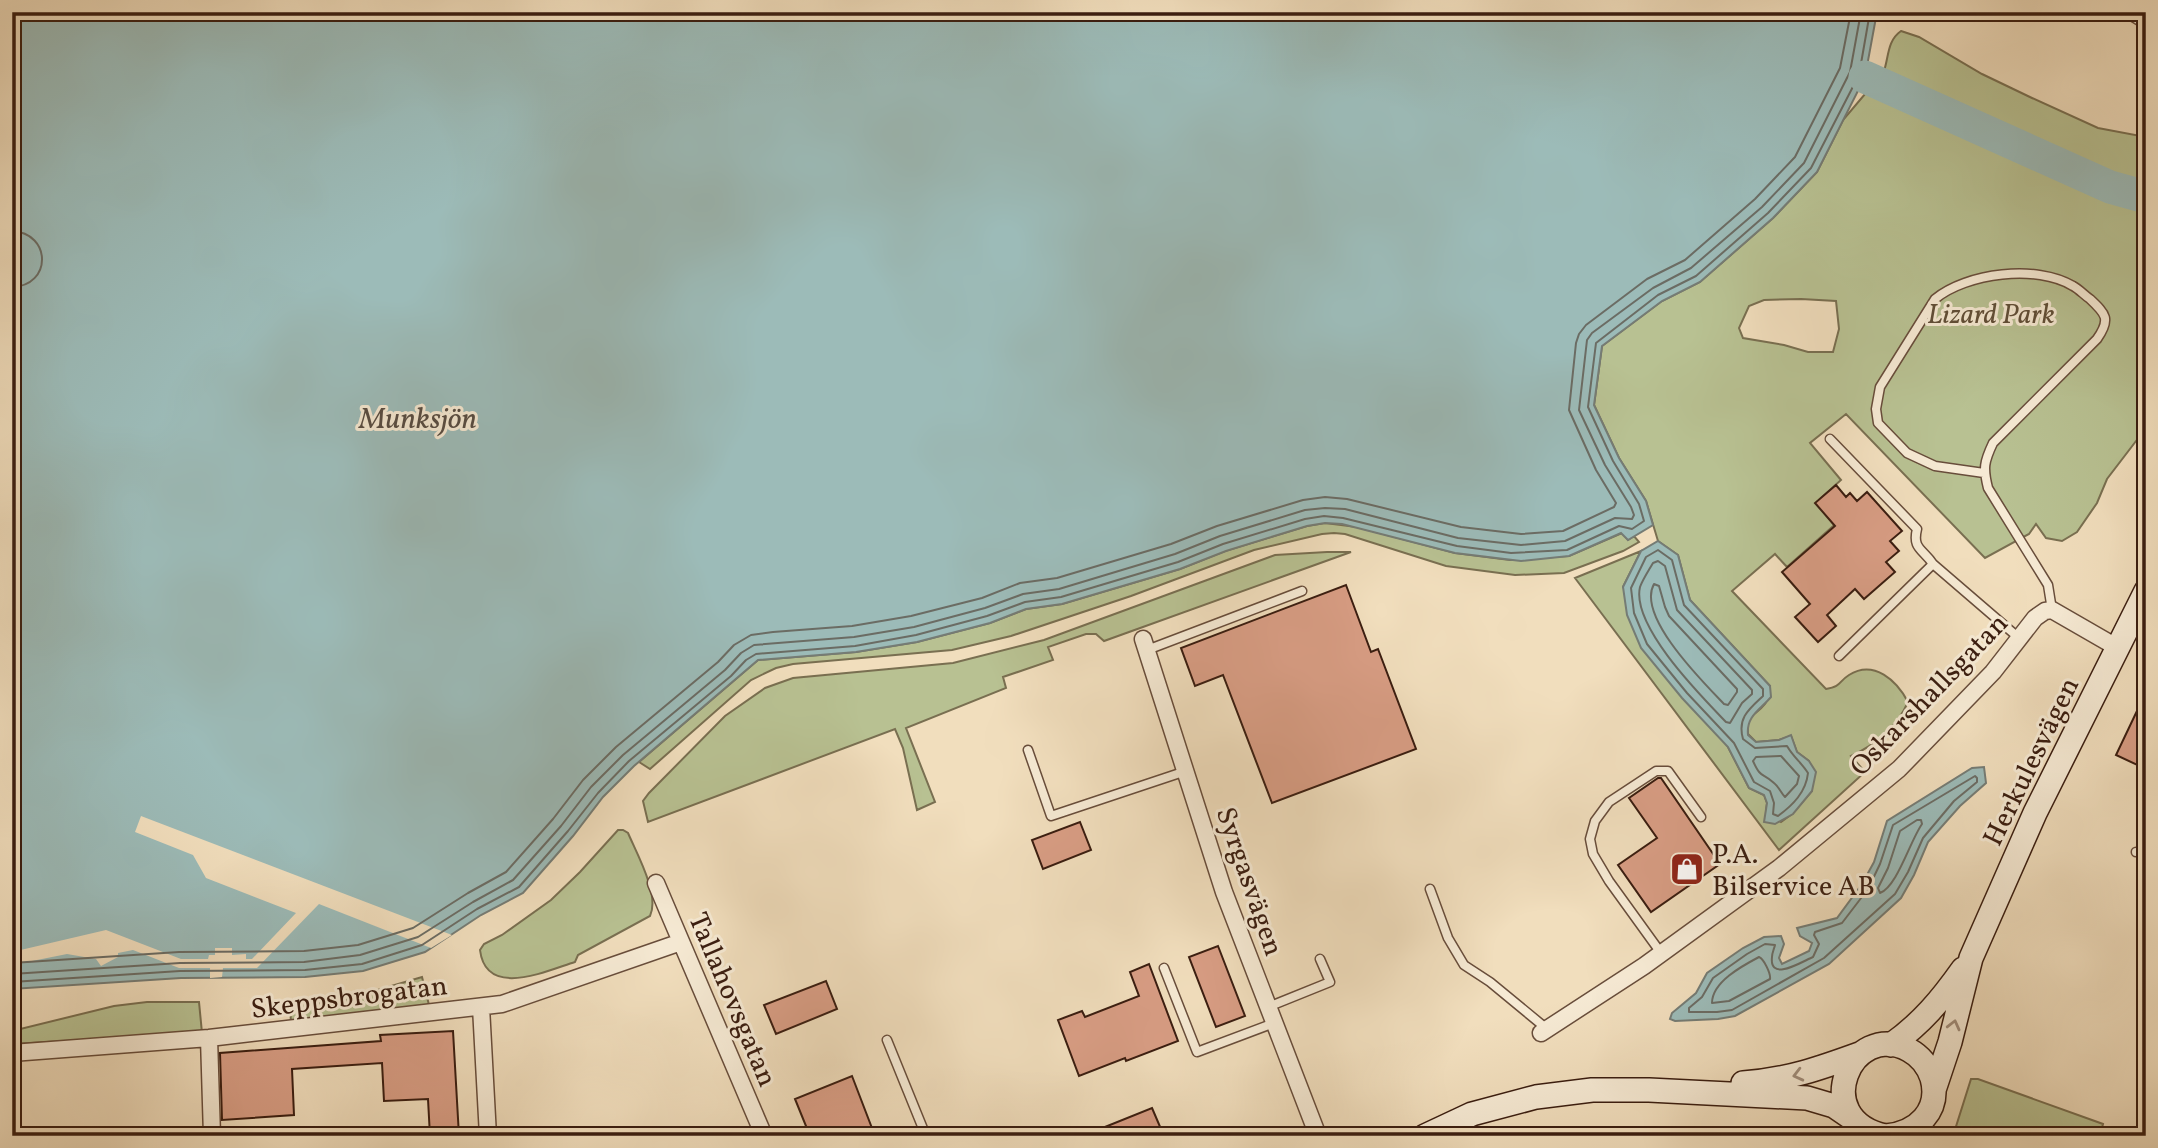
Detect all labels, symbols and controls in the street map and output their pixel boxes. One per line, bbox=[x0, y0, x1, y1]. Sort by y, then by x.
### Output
park label: Lizard Park bbox=[1927, 296, 2055, 335]
water label: Munksjön bbox=[358, 399, 477, 441]
street label: Oskarshallsgatan bbox=[1842, 606, 2018, 786]
street label: Herkulesvägen bbox=[1975, 671, 2090, 853]
street label: Syrgasvägen bbox=[1205, 802, 1292, 961]
place label: P.A. Bilservice AB bbox=[1712, 836, 1875, 907]
shop icon: P.A. Bilservice AB bbox=[1668, 850, 1706, 888]
street label: Tallahovsgatan bbox=[677, 907, 786, 1093]
street label: Skeppsbrogatan bbox=[249, 967, 450, 1030]
one-way arrow bbox=[1946, 1019, 1961, 1031]
one-way arrow bbox=[1792, 1067, 1804, 1081]

